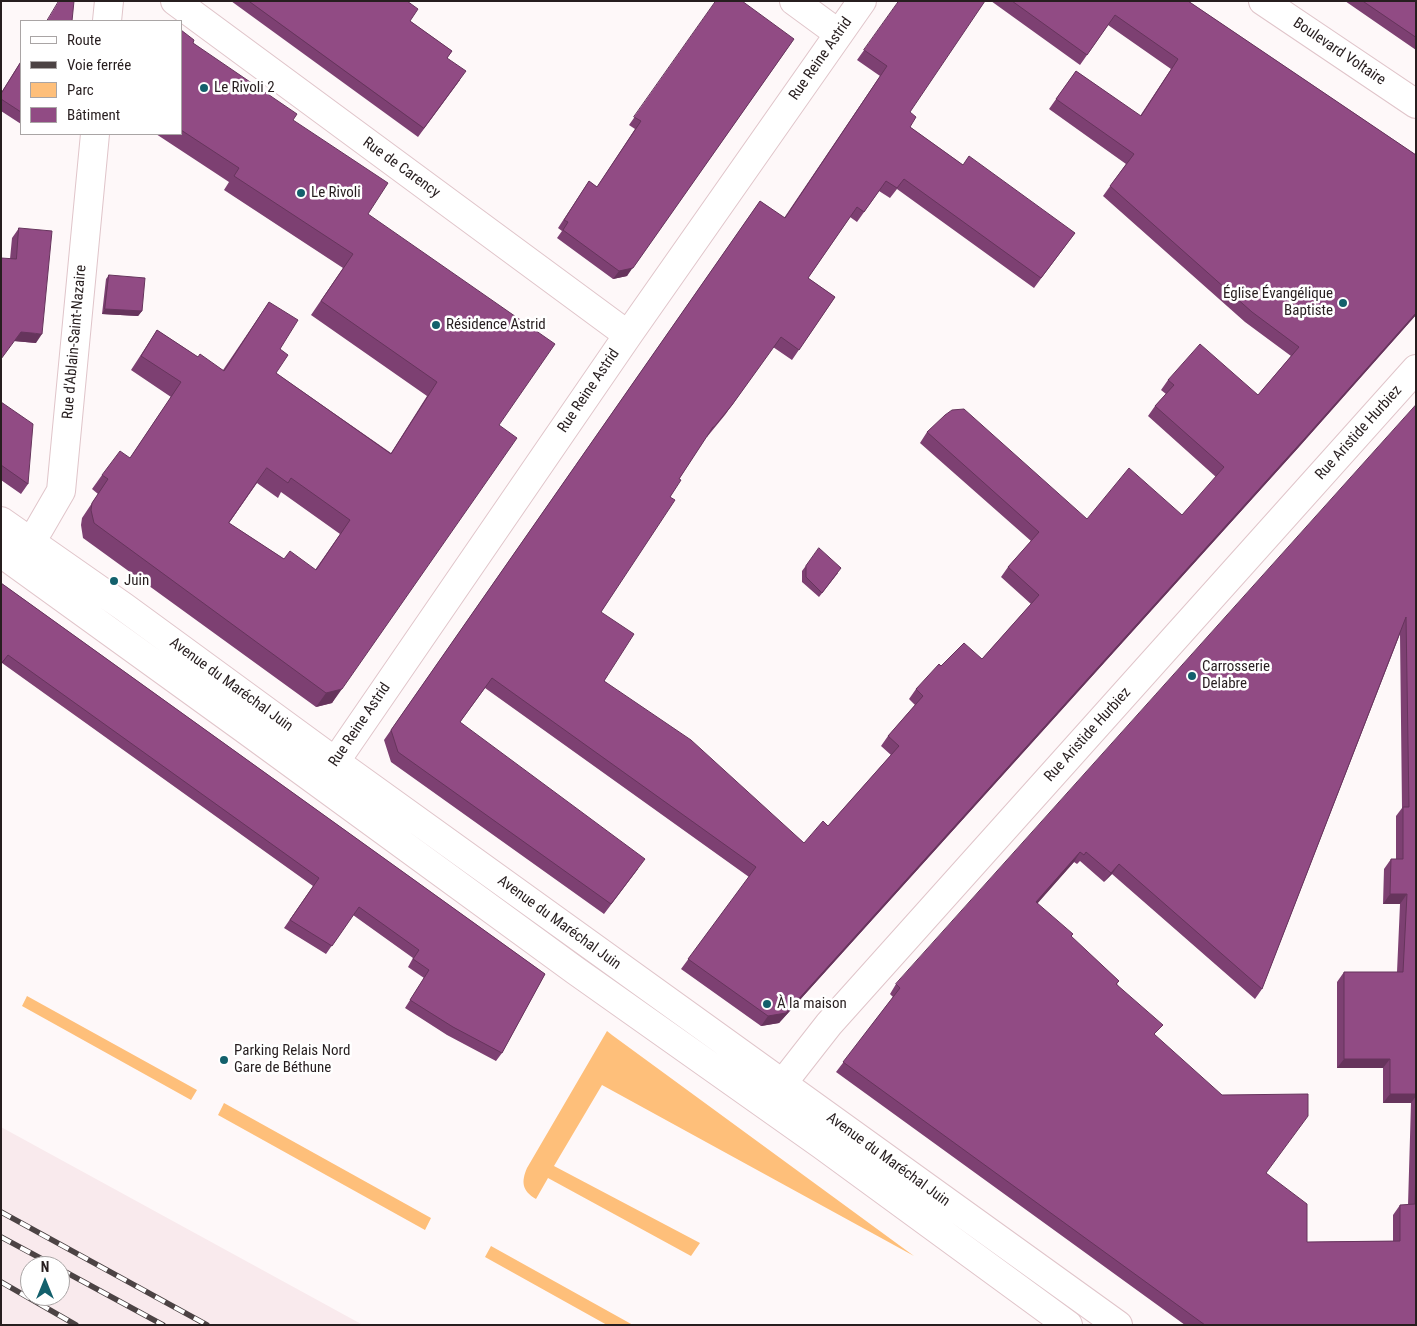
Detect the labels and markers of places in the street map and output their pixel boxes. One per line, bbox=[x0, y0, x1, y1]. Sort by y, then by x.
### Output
place label: Le Rivoli 2 bbox=[214, 79, 275, 97]
marker: Le Rivoli 2 bbox=[198, 82, 210, 94]
place label: Le Rivoli bbox=[311, 184, 361, 202]
marker: Le Rivoli bbox=[295, 187, 307, 199]
place label: Église Évangélique Baptiste bbox=[1223, 285, 1333, 320]
marker: Église Évangélique Baptiste bbox=[1337, 297, 1349, 309]
place label: Résidence Astrid bbox=[446, 316, 546, 334]
marker: Résidence Astrid bbox=[430, 319, 442, 331]
place label: Juin bbox=[124, 572, 149, 590]
marker: Juin bbox=[108, 575, 120, 587]
place label: Carrosserie Delabre bbox=[1202, 658, 1270, 693]
marker: Carrosserie Delabre bbox=[1186, 670, 1198, 682]
place label: À la maison bbox=[777, 995, 847, 1013]
marker: À la maison bbox=[761, 998, 773, 1010]
place label: Parking Relais Nord Gare de Béthune bbox=[234, 1042, 350, 1077]
marker: Parking Relais Nord Gare de Béthune bbox=[218, 1054, 230, 1066]

